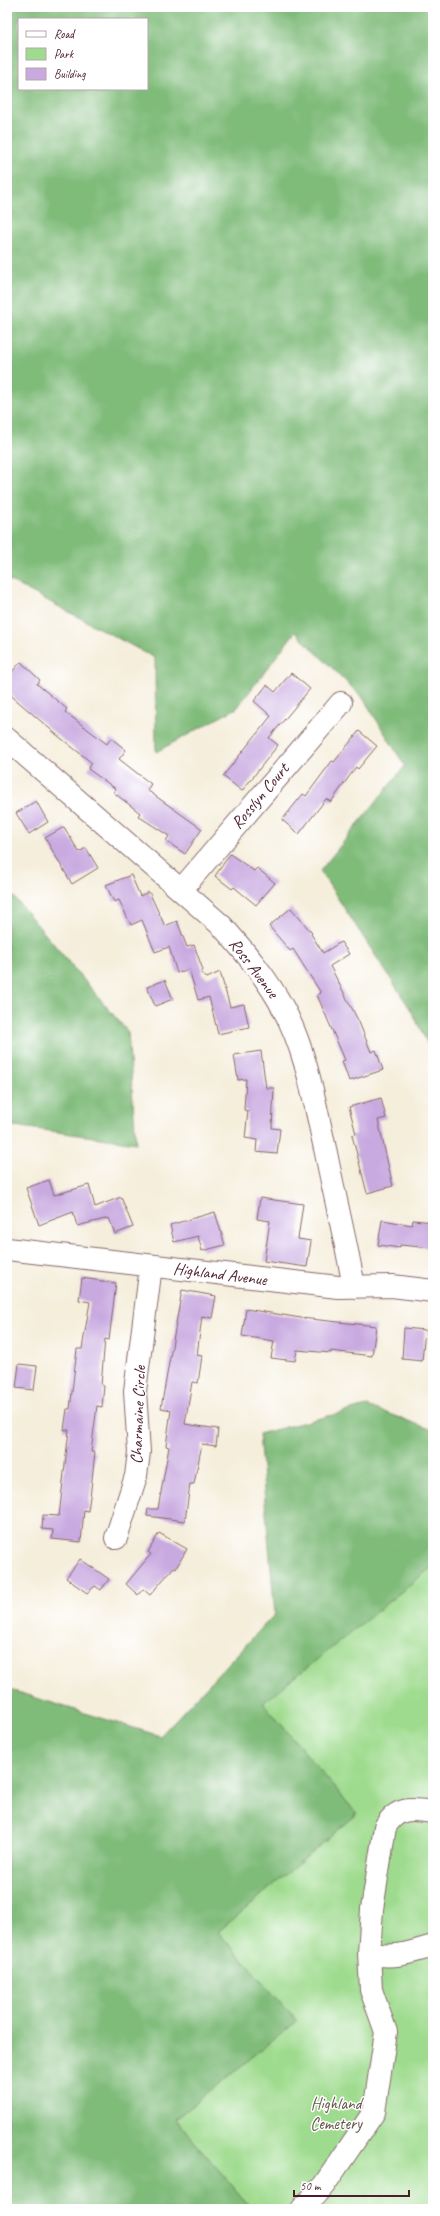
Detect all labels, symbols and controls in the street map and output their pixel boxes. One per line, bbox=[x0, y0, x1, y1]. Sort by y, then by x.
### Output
legend bbox=[18, 18, 148, 90]
text: Road bbox=[54, 26, 76, 42]
text: Park bbox=[54, 46, 75, 62]
text: Building bbox=[54, 66, 86, 82]
street label: Rosslyn Court bbox=[227, 757, 295, 833]
street label: Ross Avenue bbox=[225, 934, 284, 1003]
street label: Highland Avenue bbox=[172, 1258, 269, 1290]
street label: Charmaine Circle bbox=[126, 1364, 150, 1465]
park label: Highland Cemetery bbox=[310, 2093, 365, 2134]
scale bar bbox=[294, 2172, 409, 2198]
text: 50 m bbox=[300, 2178, 322, 2194]

